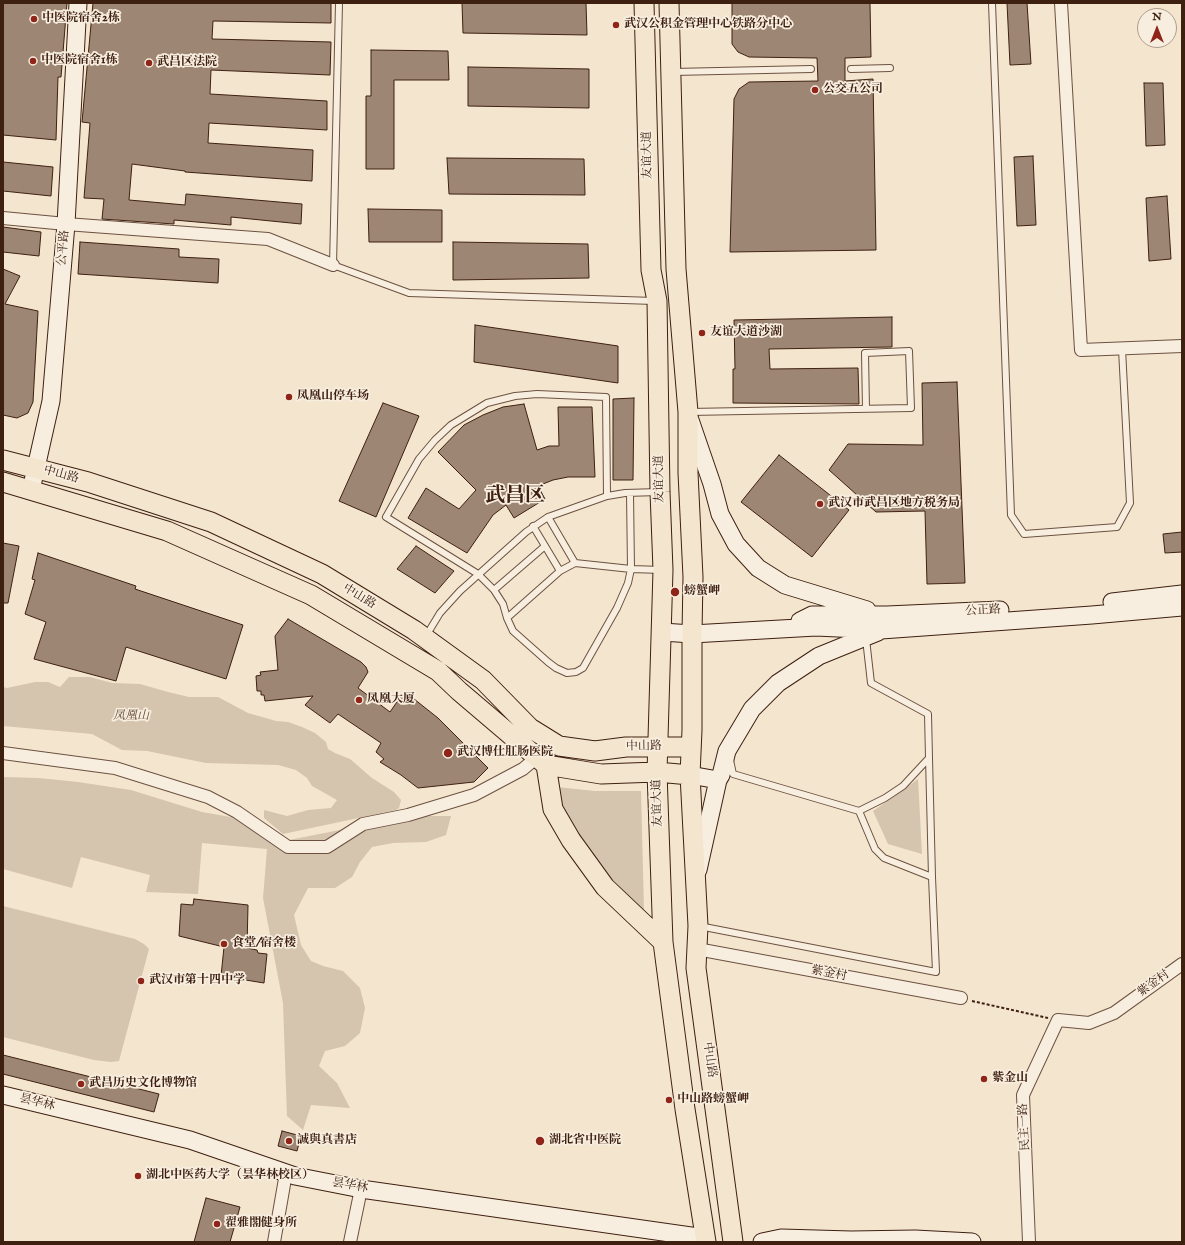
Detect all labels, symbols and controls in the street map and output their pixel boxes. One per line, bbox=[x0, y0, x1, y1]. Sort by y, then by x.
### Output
north arrow bbox=[1137, 8, 1177, 48]
text: N bbox=[1152, 10, 1162, 24]
place label: 中医院宿舍2栋 bbox=[42, 12, 120, 26]
marker: 中医院宿舍2栋 bbox=[29, 14, 39, 24]
place label: 武汉公积金管理中心铁路分中心 bbox=[624, 18, 792, 32]
marker: 武汉公积金管理中心铁路分中心 bbox=[611, 20, 621, 30]
place label: 中医院宿舍1栋 bbox=[41, 54, 117, 68]
marker: 中医院宿舍1栋 bbox=[28, 56, 38, 66]
place label: 武昌区法院 bbox=[157, 56, 217, 70]
marker: 武昌区法院 bbox=[144, 58, 154, 68]
place label: 公交五公司 bbox=[823, 83, 883, 97]
marker: 公交五公司 bbox=[810, 85, 820, 95]
street label: 友谊大道 bbox=[640, 131, 656, 179]
street label: 公平路 bbox=[55, 229, 73, 267]
place label: 友谊大道沙湖 bbox=[710, 326, 782, 340]
marker: 友谊大道沙湖 bbox=[697, 328, 707, 338]
place label: 凤凰山停车场 bbox=[297, 390, 369, 404]
marker: 凤凰山停车场 bbox=[284, 392, 294, 402]
street label: 友谊大道 bbox=[652, 455, 668, 503]
street label: 中山路 bbox=[42, 463, 80, 487]
district label: 武昌区 bbox=[485, 485, 545, 509]
place label: 武汉市武昌区地方税务局 bbox=[828, 497, 960, 511]
marker: 武汉市武昌区地方税务局 bbox=[815, 499, 825, 509]
street label: 中山路 bbox=[340, 582, 378, 612]
place label: 螃蟹岬 bbox=[684, 585, 720, 599]
marker: 螃蟹岬 bbox=[669, 586, 681, 598]
street label: 公正路 bbox=[965, 603, 1001, 619]
place label: 凤凰大厦 bbox=[367, 693, 415, 707]
marker: 凤凰大厦 bbox=[354, 695, 364, 705]
park label: 凤凰山 bbox=[113, 710, 149, 724]
street label: 中山路 bbox=[626, 739, 662, 755]
place label: 武汉博仕肛肠医院 bbox=[457, 746, 553, 760]
marker: 武汉博仕肛肠医院 bbox=[442, 747, 454, 759]
street label: 友谊大道 bbox=[650, 779, 666, 827]
place label: 食堂/宿舍楼 bbox=[232, 937, 296, 951]
marker: 食堂/宿舍楼 bbox=[219, 939, 229, 949]
street label: 紫金村 bbox=[810, 963, 848, 985]
street label: 紫金村 bbox=[1135, 968, 1173, 1000]
place label: 武汉市第十四中学 bbox=[149, 974, 245, 988]
marker: 武汉市第十四中学 bbox=[136, 976, 146, 986]
street label: 中山路 bbox=[699, 1041, 719, 1079]
place label: 紫金山 bbox=[992, 1072, 1028, 1086]
marker: 紫金山 bbox=[979, 1074, 989, 1084]
place label: 武昌历史文化博物馆 bbox=[89, 1077, 197, 1091]
marker: 武昌历史文化博物馆 bbox=[76, 1079, 86, 1089]
street label: 昙华林 bbox=[18, 1092, 56, 1114]
place label: 中山路螃蟹岬 bbox=[677, 1093, 749, 1107]
marker: 中山路螃蟹岬 bbox=[664, 1095, 674, 1105]
street label: 民主一路 bbox=[1017, 1103, 1033, 1151]
place label: 誠與真書店 bbox=[297, 1134, 357, 1148]
place label: 湖北省中医院 bbox=[549, 1134, 621, 1148]
marker: 湖北省中医院 bbox=[534, 1135, 546, 1147]
marker: 誠與真書店 bbox=[284, 1136, 294, 1146]
place label: 湖北中医药大学（昙华林校区） bbox=[146, 1169, 314, 1183]
marker: 湖北中医药大学（昙华林校区） bbox=[133, 1171, 143, 1181]
street label: 昙华林 bbox=[331, 1176, 369, 1196]
place label: 翟雅閣健身所 bbox=[225, 1217, 297, 1231]
marker: 翟雅閣健身所 bbox=[212, 1219, 222, 1229]

